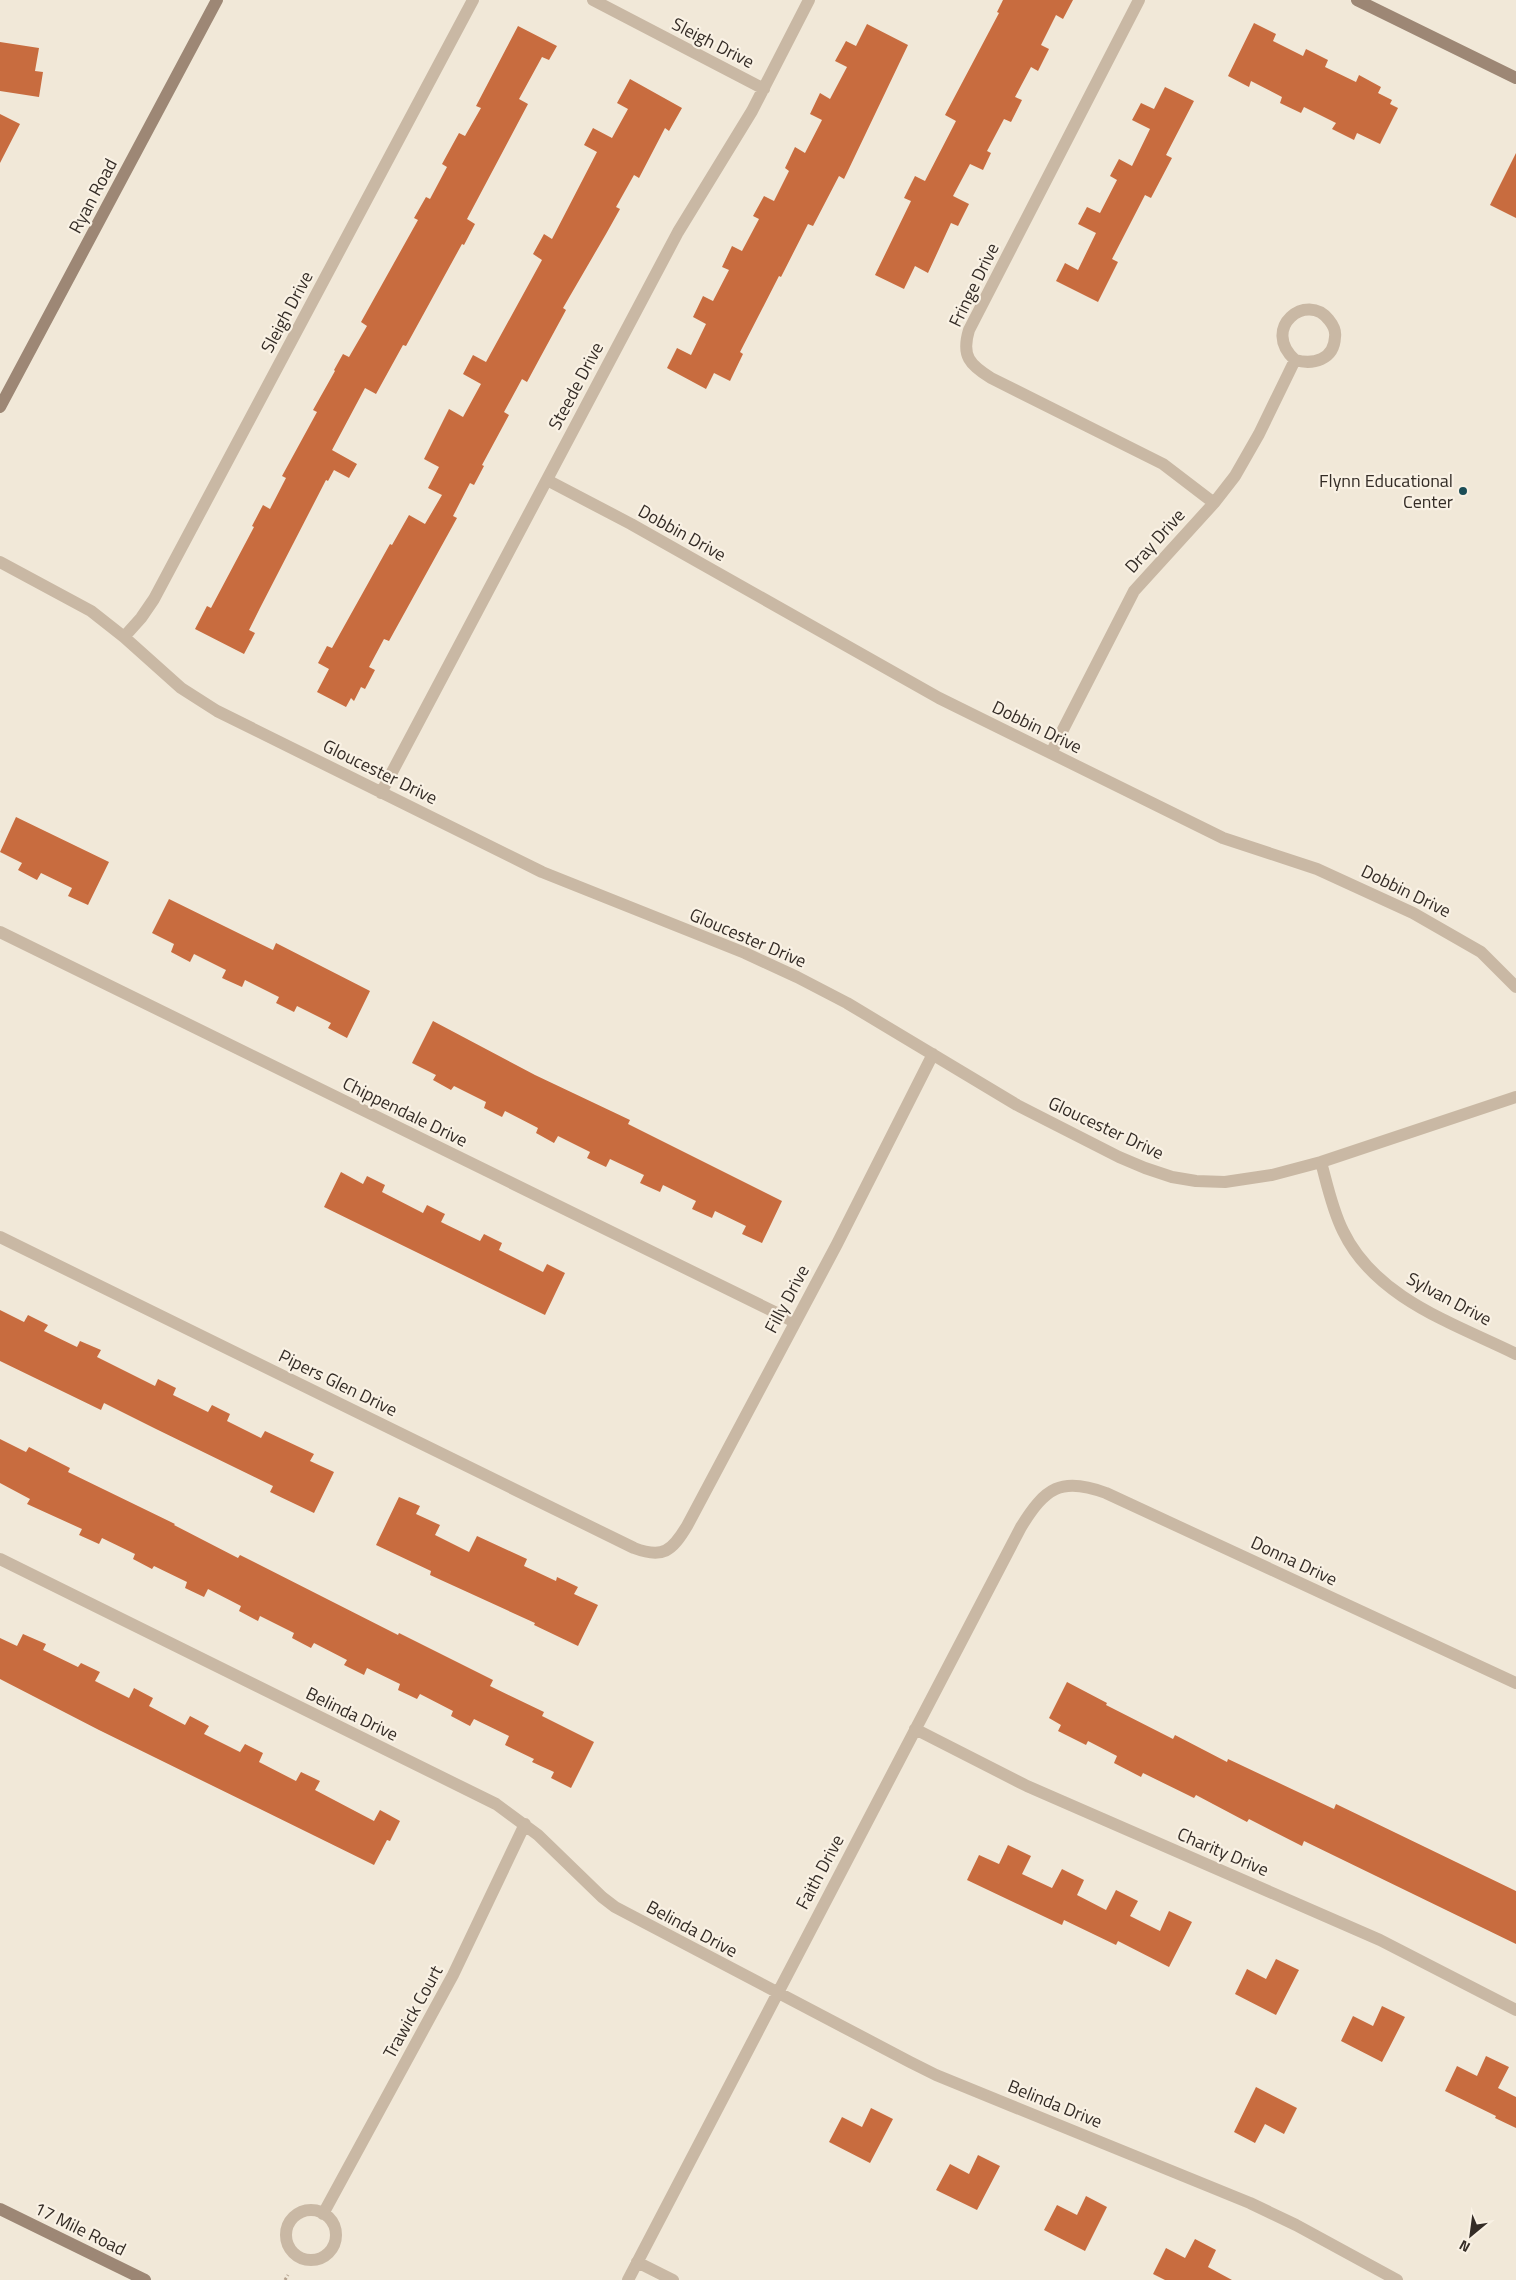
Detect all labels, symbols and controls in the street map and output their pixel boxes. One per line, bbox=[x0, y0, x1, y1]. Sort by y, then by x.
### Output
street label: Sleigh Drive bbox=[667, 10, 759, 75]
street label: Ryan Road bbox=[62, 154, 124, 238]
street label: Fringe Drive bbox=[942, 238, 1006, 331]
street label: Sleigh Drive bbox=[254, 266, 319, 357]
street label: Steede Drive bbox=[541, 337, 610, 434]
place label: Flynn Educational Center bbox=[1319, 467, 1453, 515]
marker: Flynn Educational Center bbox=[1457, 485, 1469, 497]
street label: Dobbin Drive bbox=[633, 497, 731, 568]
street label: Dray Drive bbox=[1118, 502, 1191, 579]
street label: Dobbin Drive bbox=[988, 693, 1087, 760]
street label: Gloucester Drive bbox=[318, 732, 442, 811]
street label: Dobbin Drive bbox=[1357, 857, 1456, 924]
street label: Gloucester Drive bbox=[686, 901, 811, 974]
street label: Chippendale Drive bbox=[338, 1070, 472, 1154]
street label: Gloucester Drive bbox=[1044, 1089, 1168, 1166]
street label: Filly Drive bbox=[757, 1260, 816, 1338]
street label: Sylvan Drive bbox=[1402, 1265, 1497, 1332]
street label: Pipers Glen Drive bbox=[274, 1342, 402, 1423]
street label: Donna Drive bbox=[1246, 1529, 1342, 1592]
street label: Belinda Drive bbox=[301, 1680, 403, 1748]
street label: Charity Drive bbox=[1173, 1820, 1273, 1883]
street label: Faith Drive bbox=[789, 1830, 851, 1914]
street label: Belinda Drive bbox=[642, 1893, 743, 1964]
street label: Trawick Court bbox=[376, 1960, 450, 2063]
street label: Belinda Drive bbox=[1004, 2072, 1107, 2135]
street label: 17 Mile Road bbox=[30, 2195, 131, 2262]
north arrow bbox=[1446, 2210, 1496, 2260]
text: N bbox=[1455, 2235, 1474, 2258]

